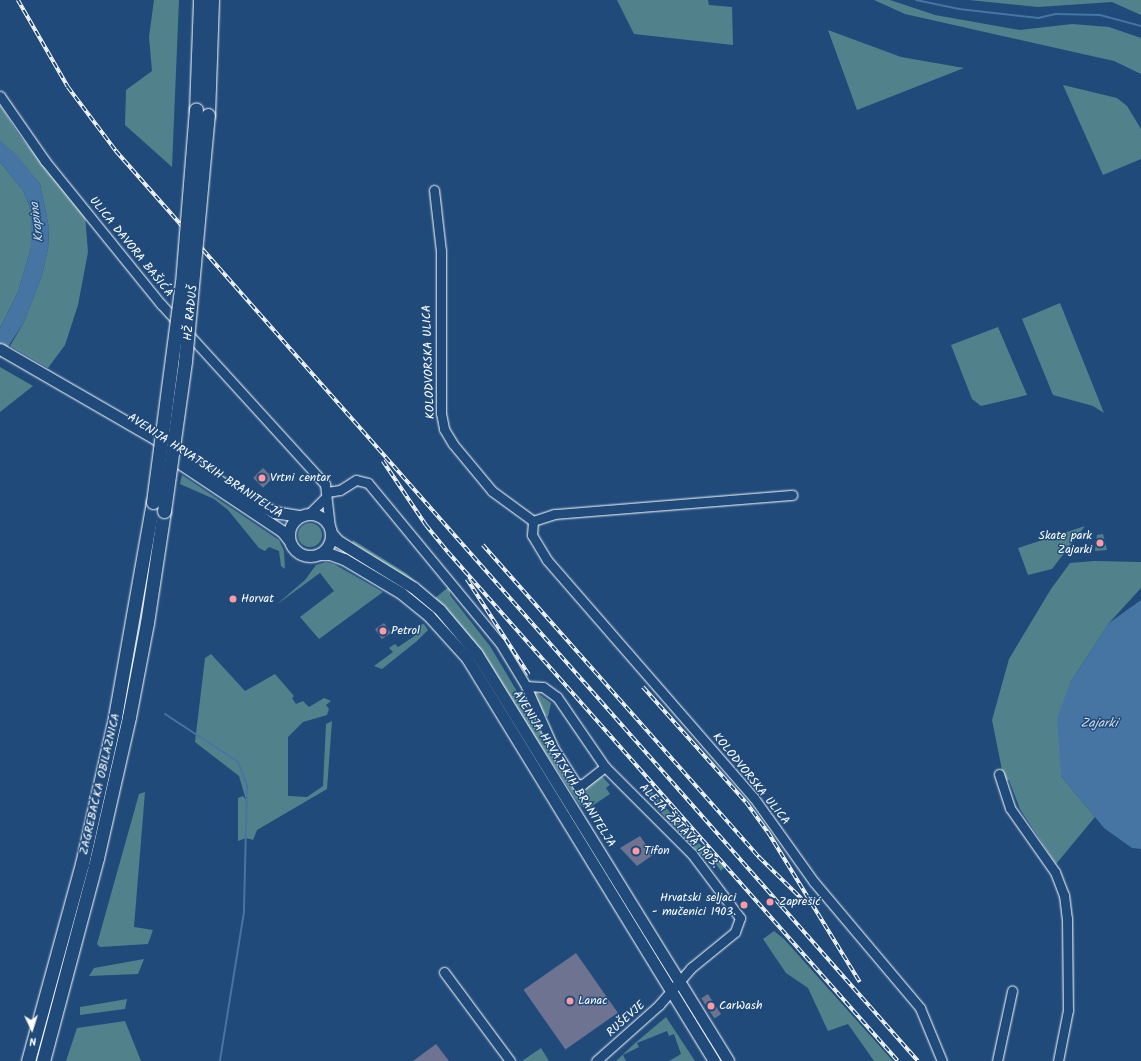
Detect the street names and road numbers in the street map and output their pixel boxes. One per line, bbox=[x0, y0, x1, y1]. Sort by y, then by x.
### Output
street label: ULICA DAVORA BAŠIĆA bbox=[86, 194, 176, 300]
street label: HŽ RADUŠ bbox=[181, 284, 201, 342]
street label: KOLODVORSKA ULICA bbox=[420, 305, 438, 419]
street label: AVENIJA HRVATSKIH BRANITELJA bbox=[125, 410, 285, 522]
street label: AVENIJA HRVATSKIH BRANITELJA bbox=[510, 688, 618, 850]
street label: ZAGREBAČKA OBILAZNICA bbox=[77, 712, 123, 856]
street label: KOLODVORSKA ULICA bbox=[709, 730, 793, 828]
street label: ALEJA ŽRTAVA 1903. bbox=[636, 781, 722, 871]
street label: RUŠEVJE bbox=[604, 998, 648, 1040]

